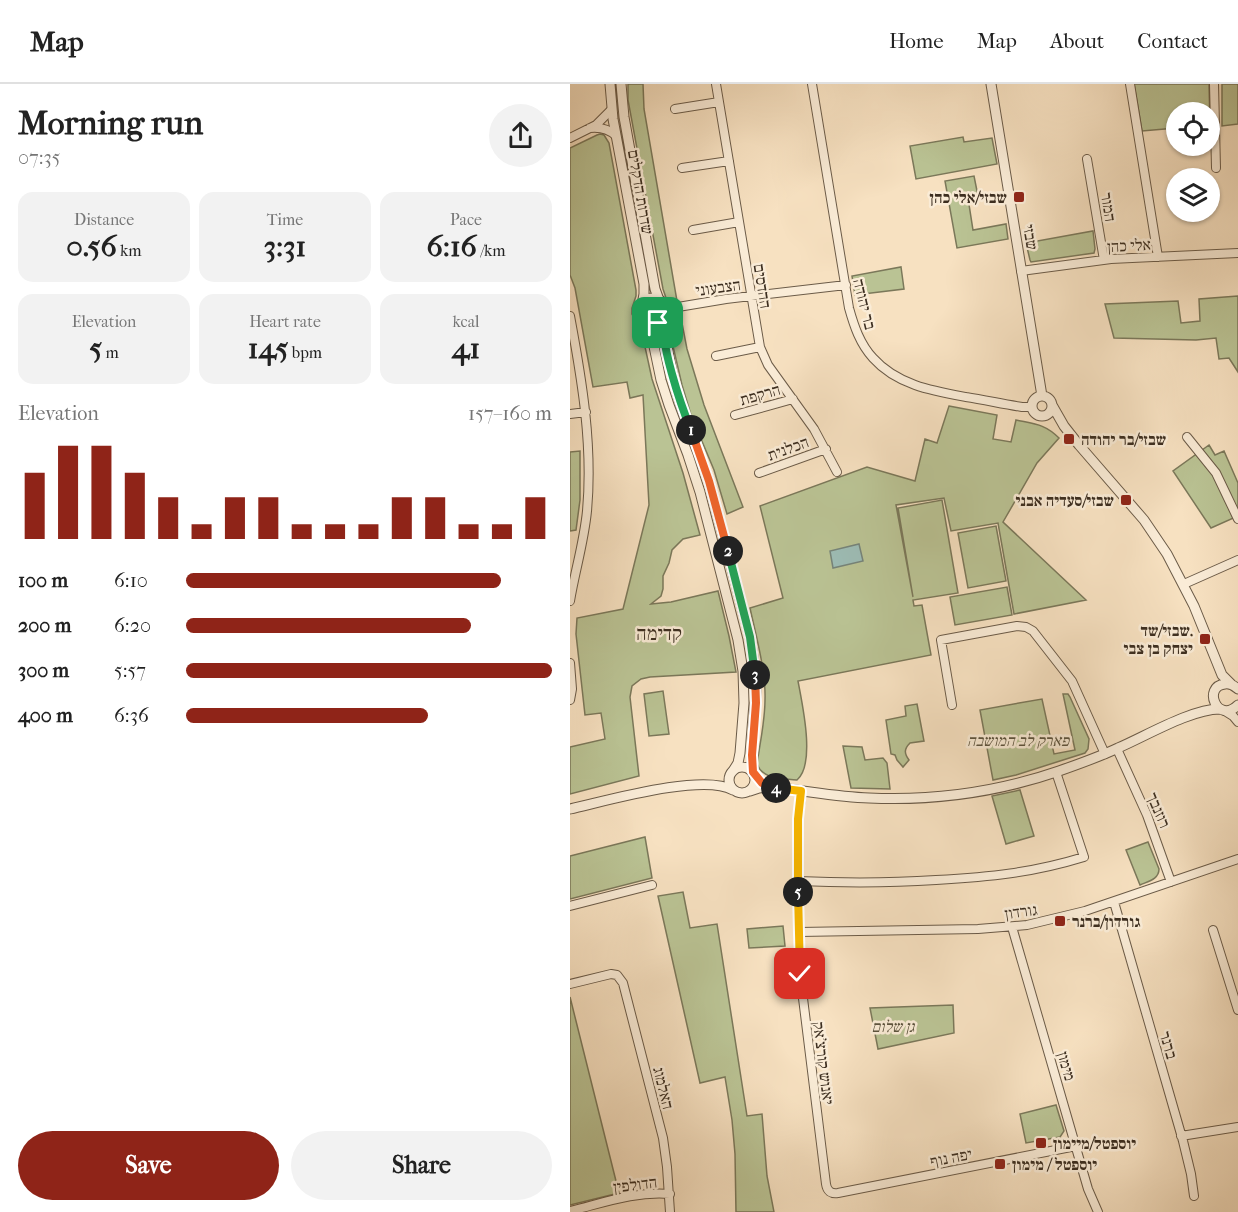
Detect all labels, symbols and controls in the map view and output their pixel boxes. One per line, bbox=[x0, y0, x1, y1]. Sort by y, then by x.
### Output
text: Map bbox=[30, 25, 84, 58]
text: Home bbox=[889, 29, 944, 53]
text: Map bbox=[977, 29, 1017, 53]
text: About bbox=[1050, 29, 1104, 53]
text: Contact bbox=[1137, 29, 1208, 53]
map controls bbox=[1166, 102, 1220, 222]
button: locate bbox=[1166, 102, 1220, 156]
text: Morning run bbox=[18, 104, 203, 143]
button: share bbox=[489, 104, 552, 167]
text: 07:35 bbox=[18, 146, 60, 169]
street label: שדרות הדקלים bbox=[624, 148, 657, 236]
button: layers bbox=[1166, 168, 1220, 222]
place label: שבזי/אלי כהן bbox=[930, 188, 1007, 207]
marker: שבזי/אלי כהן bbox=[1012, 190, 1026, 204]
street label: המור bbox=[1097, 191, 1120, 223]
text: Distance bbox=[74, 210, 134, 229]
text: Time bbox=[267, 210, 303, 229]
text: Pace bbox=[450, 210, 482, 229]
street label: שבזי bbox=[1019, 223, 1042, 252]
text: 0.56 bbox=[66, 229, 117, 264]
text: 3:31 bbox=[264, 229, 306, 264]
text: 6:16 bbox=[426, 229, 477, 264]
street label: אלי כהן bbox=[1107, 235, 1151, 256]
text: km bbox=[117, 241, 142, 260]
text: /km bbox=[477, 241, 506, 260]
street label: ההדסים bbox=[750, 262, 775, 310]
street label: הצבעוני bbox=[694, 275, 742, 300]
street label: בר יהודה bbox=[849, 277, 880, 332]
pin bbox=[632, 297, 683, 348]
icon: arrive bbox=[641, 306, 674, 339]
text: Elevation bbox=[72, 312, 136, 331]
text: Heart rate bbox=[249, 312, 321, 331]
text: kcal bbox=[453, 312, 479, 331]
text: 5 bbox=[89, 331, 102, 366]
text: 145 bbox=[248, 331, 288, 366]
text: 41 bbox=[452, 331, 480, 366]
text: m bbox=[102, 343, 119, 362]
text: bpm bbox=[288, 343, 322, 362]
street label: הרקפת bbox=[738, 380, 783, 409]
text: Elevation bbox=[18, 402, 99, 425]
text: 157–160 m bbox=[468, 402, 552, 425]
pin: 1 bbox=[676, 415, 706, 445]
text: 1 bbox=[688, 420, 694, 439]
place label: שבזי/בר יהודה bbox=[1081, 430, 1166, 449]
street label: הכלנית bbox=[765, 432, 811, 465]
marker: שבזי/בר יהודה bbox=[1062, 432, 1076, 446]
place label: שבזי/סעדיה אבני bbox=[1015, 491, 1114, 510]
marker: שבזי/סעדיה אבני bbox=[1119, 493, 1133, 507]
pin: 2 bbox=[713, 536, 743, 566]
text: 2 bbox=[724, 541, 732, 560]
text: 100 m bbox=[18, 569, 68, 592]
text: 6:10 bbox=[114, 569, 148, 592]
text: 200 m bbox=[18, 614, 71, 637]
text: 6:20 bbox=[114, 614, 151, 637]
place label: שבזי/שד. יצחק בן צבי bbox=[1124, 621, 1193, 658]
district label: קדימה bbox=[636, 622, 682, 645]
marker: שבזי/שד. יצחק בן צבי bbox=[1198, 632, 1212, 646]
text: 300 m bbox=[18, 659, 69, 682]
text: 5:57 bbox=[114, 659, 146, 682]
pin: 3 bbox=[740, 660, 770, 690]
text: 3 bbox=[752, 665, 758, 684]
text: 400 m bbox=[18, 704, 73, 727]
text: 6:36 bbox=[114, 704, 149, 727]
park label: פארק לב המושבה bbox=[967, 731, 1070, 750]
pin: 4 bbox=[761, 773, 791, 803]
text: 4 bbox=[771, 778, 781, 797]
street label: רוזנבך bbox=[1143, 790, 1174, 831]
pin: 5 bbox=[783, 877, 813, 907]
text: 5 bbox=[795, 882, 801, 901]
street label: גורדון bbox=[1004, 900, 1039, 923]
place label: גורדון/ברנר bbox=[1072, 912, 1141, 931]
marker: גורדון/ברנר bbox=[1053, 914, 1067, 928]
pin bbox=[774, 948, 825, 999]
icon: check bbox=[783, 957, 816, 990]
park label: גן שלום bbox=[871, 1017, 916, 1036]
street label: יאנוש קורצ'אק bbox=[809, 1021, 838, 1106]
street label: ברנר bbox=[1156, 1029, 1182, 1061]
street label: מימון bbox=[1053, 1049, 1080, 1083]
street label: האלמוג bbox=[649, 1065, 678, 1111]
button: Save bbox=[18, 1131, 279, 1200]
button: Share bbox=[291, 1131, 552, 1200]
place label: יוספטל/מיימון bbox=[1053, 1134, 1136, 1153]
marker: יוספטל/מיימון bbox=[1034, 1136, 1048, 1150]
street label: יפה נוף bbox=[929, 1144, 973, 1171]
place label: יוספטל / מימון bbox=[1012, 1155, 1097, 1174]
marker: יוספטל / מימון bbox=[993, 1157, 1007, 1171]
street label: הדולפין bbox=[612, 1172, 658, 1197]

